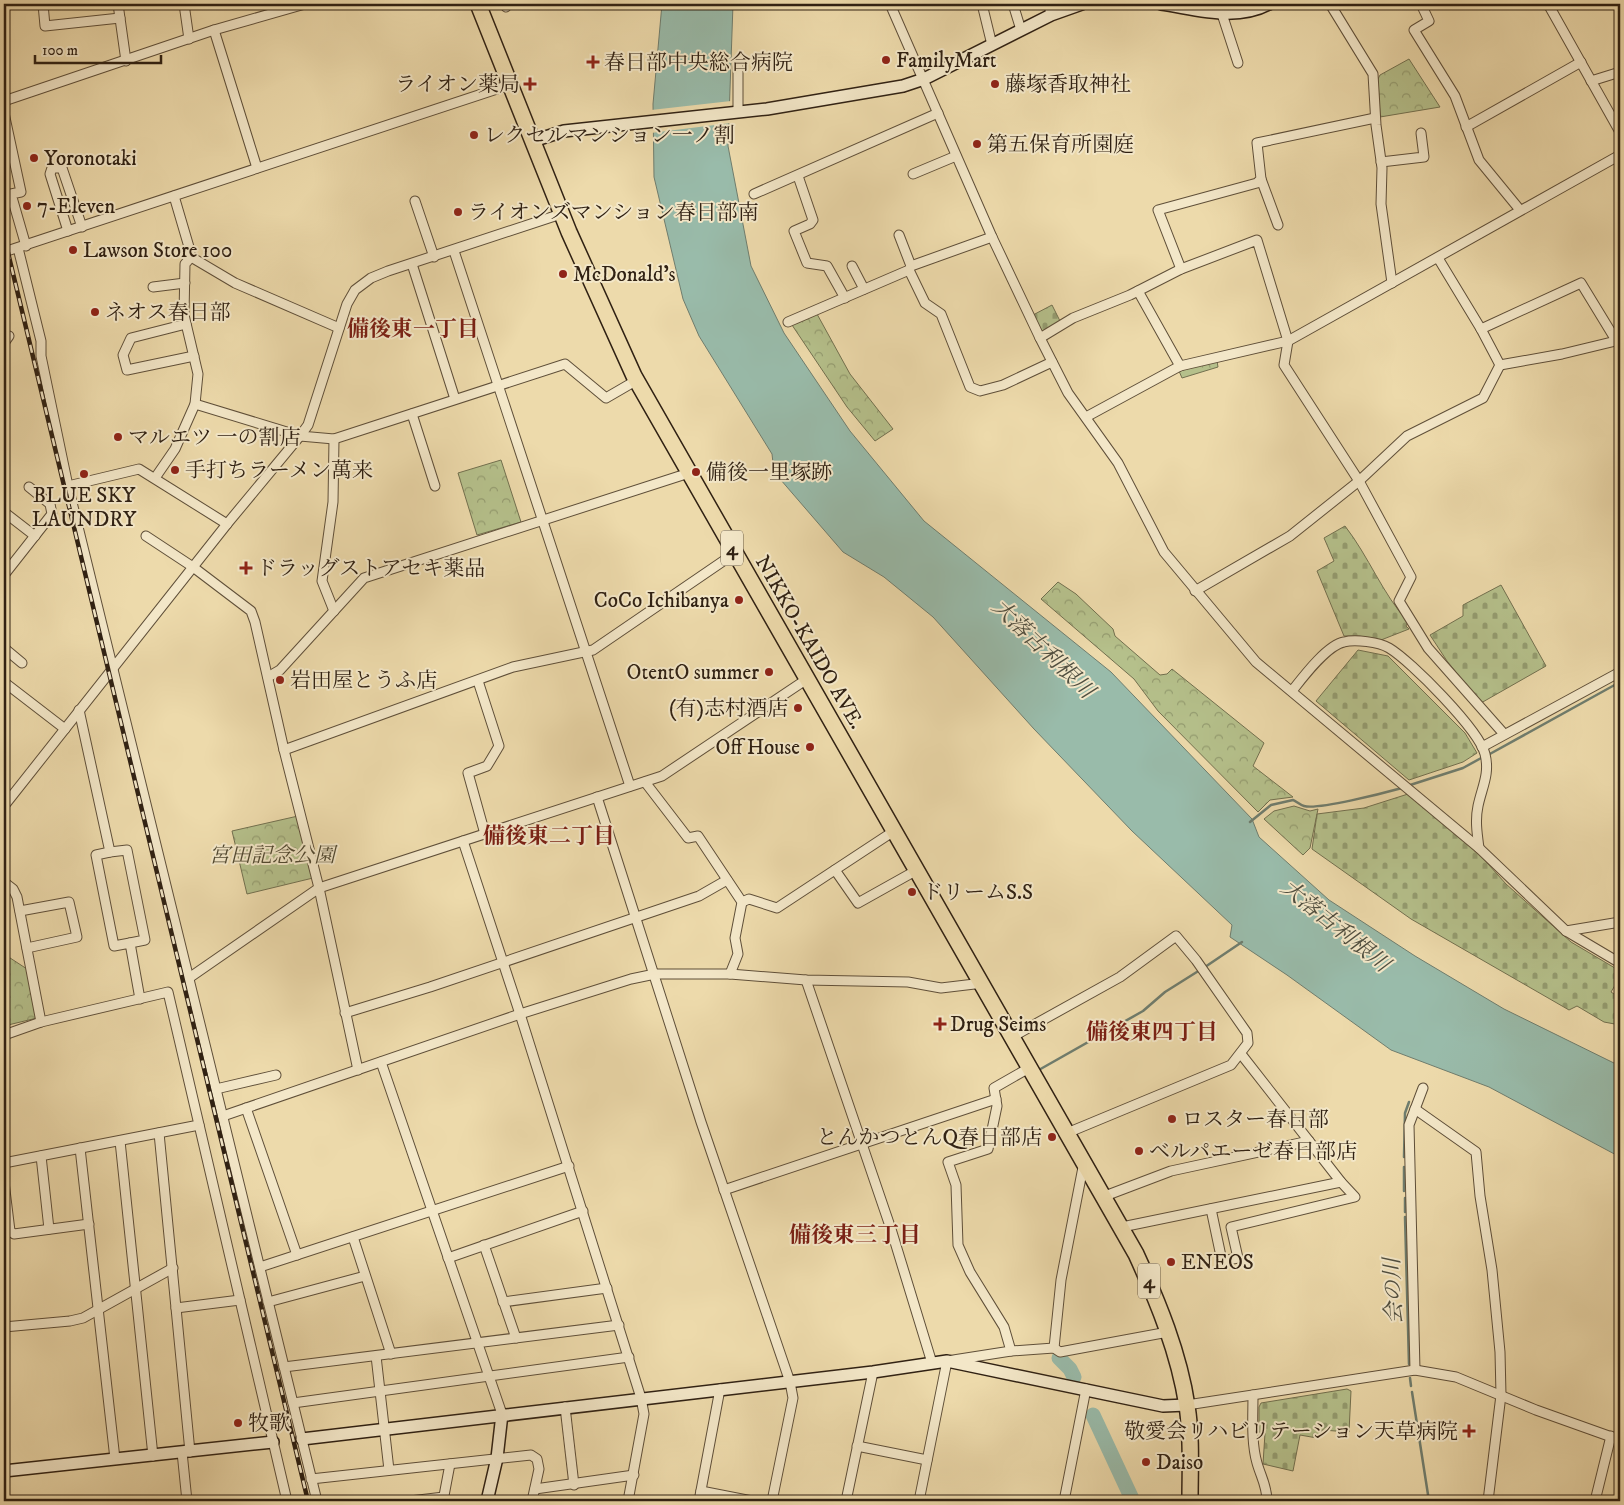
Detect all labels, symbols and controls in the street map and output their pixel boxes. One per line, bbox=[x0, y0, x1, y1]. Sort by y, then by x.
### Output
scale bar bbox=[35, 32, 161, 64]
text: 100 m bbox=[42, 41, 78, 60]
place label: FamilyMart bbox=[896, 48, 997, 74]
place label: 春日部中央総合病院 bbox=[604, 50, 793, 76]
marker: FamilyMart bbox=[880, 54, 892, 66]
marker: 春日部中央総合病院 bbox=[586, 55, 600, 69]
place label: ライオン薬局 bbox=[395, 72, 520, 98]
place label: 藤塚香取神社 bbox=[1005, 72, 1131, 98]
marker: ライオン薬局 bbox=[524, 78, 536, 90]
marker: 藤塚香取神社 bbox=[989, 78, 1001, 90]
place label: レクセルマンション一ノ割 bbox=[484, 123, 735, 149]
marker: レクセルマンション一ノ割 bbox=[468, 129, 480, 141]
place label: 第五保育所園庭 bbox=[987, 132, 1134, 158]
marker: 第五保育所園庭 bbox=[971, 138, 983, 150]
place label: Yoronotaki bbox=[44, 146, 137, 172]
marker: Yoronotaki bbox=[28, 152, 40, 164]
place label: 7-Eleven bbox=[37, 194, 115, 220]
marker: 7-Eleven bbox=[21, 200, 33, 212]
place label: ライオンズマンション春日部南 bbox=[468, 200, 759, 226]
marker: ライオンズマンション春日部南 bbox=[452, 206, 464, 218]
place label: Lawson Store 100 bbox=[83, 238, 232, 264]
marker: Lawson Store 100 bbox=[67, 244, 79, 256]
place label: McDonald's bbox=[573, 262, 676, 288]
marker: McDonald's bbox=[557, 268, 569, 280]
place label: ネオス春日部 bbox=[105, 300, 231, 326]
marker: ネオス春日部 bbox=[89, 306, 101, 318]
district label: 備後東一丁目 bbox=[347, 316, 479, 343]
place label: マルエツ 一の割店 bbox=[128, 425, 301, 451]
marker: マルエツ 一の割店 bbox=[112, 431, 124, 443]
place label: 手打ちラーメン萬来 bbox=[185, 458, 373, 484]
place label: 備後一里塚跡 bbox=[706, 460, 832, 486]
marker: 手打ちラーメン萬来 bbox=[169, 464, 181, 476]
marker: 備後一里塚跡 bbox=[690, 466, 702, 478]
marker: BLUE SKY LAUNDRY bbox=[78, 468, 90, 480]
place label: BLUE SKY LAUNDRY bbox=[32, 483, 137, 533]
road number: 4 bbox=[721, 530, 743, 566]
street label: NIKKO-KAIDO AVE. bbox=[749, 551, 869, 734]
place label: ドラッグストアセキ薬品 bbox=[256, 556, 486, 582]
marker: ドラッグストアセキ薬品 bbox=[240, 562, 252, 574]
place label: CoCo Ichibanya bbox=[594, 588, 729, 614]
marker: CoCo Ichibanya bbox=[733, 594, 745, 606]
water label: 大落古利根川 bbox=[986, 594, 1101, 706]
place label: OtentO summer bbox=[627, 660, 759, 686]
marker: OtentO summer bbox=[763, 666, 775, 678]
place label: 岩田屋とうふ店 bbox=[290, 668, 437, 694]
marker: 岩田屋とうふ店 bbox=[274, 674, 286, 686]
place label: (有)志村酒店 bbox=[669, 696, 788, 722]
marker: (有)志村酒店 bbox=[792, 702, 804, 714]
place label: Off House bbox=[716, 735, 800, 761]
marker: Off House bbox=[804, 741, 816, 753]
district label: 備後東二丁目 bbox=[483, 823, 615, 850]
park label: 宮田記念公園 bbox=[209, 843, 338, 869]
water label: 大落古利根川 bbox=[1275, 874, 1396, 979]
place label: ドリームS.S bbox=[922, 880, 1033, 906]
marker: ドリームS.S bbox=[906, 886, 918, 898]
place label: Drug Seims bbox=[950, 1012, 1046, 1038]
marker: Drug Seims bbox=[934, 1018, 946, 1030]
district label: 備後東四丁目 bbox=[1086, 1019, 1218, 1046]
place label: ロスター春日部 bbox=[1182, 1107, 1329, 1133]
marker: ロスター春日部 bbox=[1166, 1113, 1178, 1125]
place label: とんかつとんQ春日部店 bbox=[816, 1125, 1042, 1151]
marker: とんかつとんQ春日部店 bbox=[1046, 1131, 1058, 1143]
place label: ベルパエーゼ春日部店 bbox=[1149, 1139, 1357, 1165]
marker: ベルパエーゼ春日部店 bbox=[1133, 1145, 1145, 1157]
district label: 備後東三丁目 bbox=[789, 1222, 921, 1249]
place label: ENEOS bbox=[1181, 1250, 1254, 1276]
marker: ENEOS bbox=[1165, 1256, 1177, 1268]
water label: 会の川 bbox=[1379, 1256, 1408, 1324]
road number: 4 bbox=[1138, 1264, 1160, 1298]
place label: 牧歌 bbox=[248, 1411, 290, 1437]
marker: 牧歌 bbox=[232, 1417, 244, 1429]
place label: 敬愛会リハビリテーション天草病院 bbox=[1124, 1419, 1458, 1445]
marker: 敬愛会リハビリテーション天草病院 bbox=[1462, 1424, 1476, 1438]
place label: Daiso bbox=[1156, 1450, 1203, 1476]
marker: Daiso bbox=[1140, 1456, 1152, 1468]

